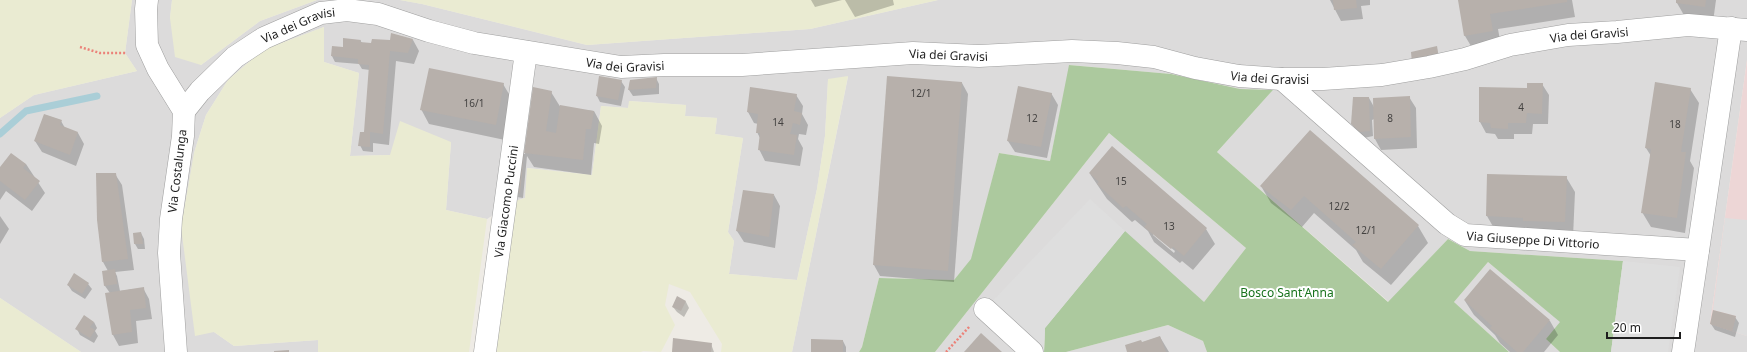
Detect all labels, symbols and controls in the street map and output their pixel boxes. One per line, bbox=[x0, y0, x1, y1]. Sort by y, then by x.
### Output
street label: Via dei Gravisi bbox=[258, 3, 336, 47]
street label: Via dei Gravisi bbox=[1548, 22, 1629, 46]
street label: Via dei Gravisi bbox=[908, 44, 988, 64]
street label: Via dei Gravisi bbox=[585, 53, 665, 76]
street label: Via dei Gravisi bbox=[1229, 66, 1309, 88]
house number: 12/1 bbox=[911, 86, 931, 100]
house number: 16/1 bbox=[464, 96, 484, 110]
house number: 4 bbox=[1518, 100, 1524, 114]
house number: 12 bbox=[1026, 111, 1038, 125]
house number: 8 bbox=[1387, 111, 1393, 125]
house number: 14 bbox=[772, 115, 784, 129]
house number: 18 bbox=[1669, 117, 1681, 131]
street label: Via Costalunga bbox=[163, 128, 191, 214]
street label: Via Giacomo Puccini bbox=[489, 144, 522, 259]
house number: 15 bbox=[1115, 174, 1127, 188]
house number: 12/2 bbox=[1329, 199, 1350, 213]
house number: 13 bbox=[1163, 219, 1175, 233]
house number: 12/1 bbox=[1356, 223, 1376, 237]
street label: Via Giuseppe Di Vittorio bbox=[1466, 227, 1600, 252]
park label: Bosco Sant'Anna bbox=[1240, 284, 1334, 301]
scale bar bbox=[1607, 314, 1680, 340]
text: 20 m bbox=[1613, 319, 1641, 336]

